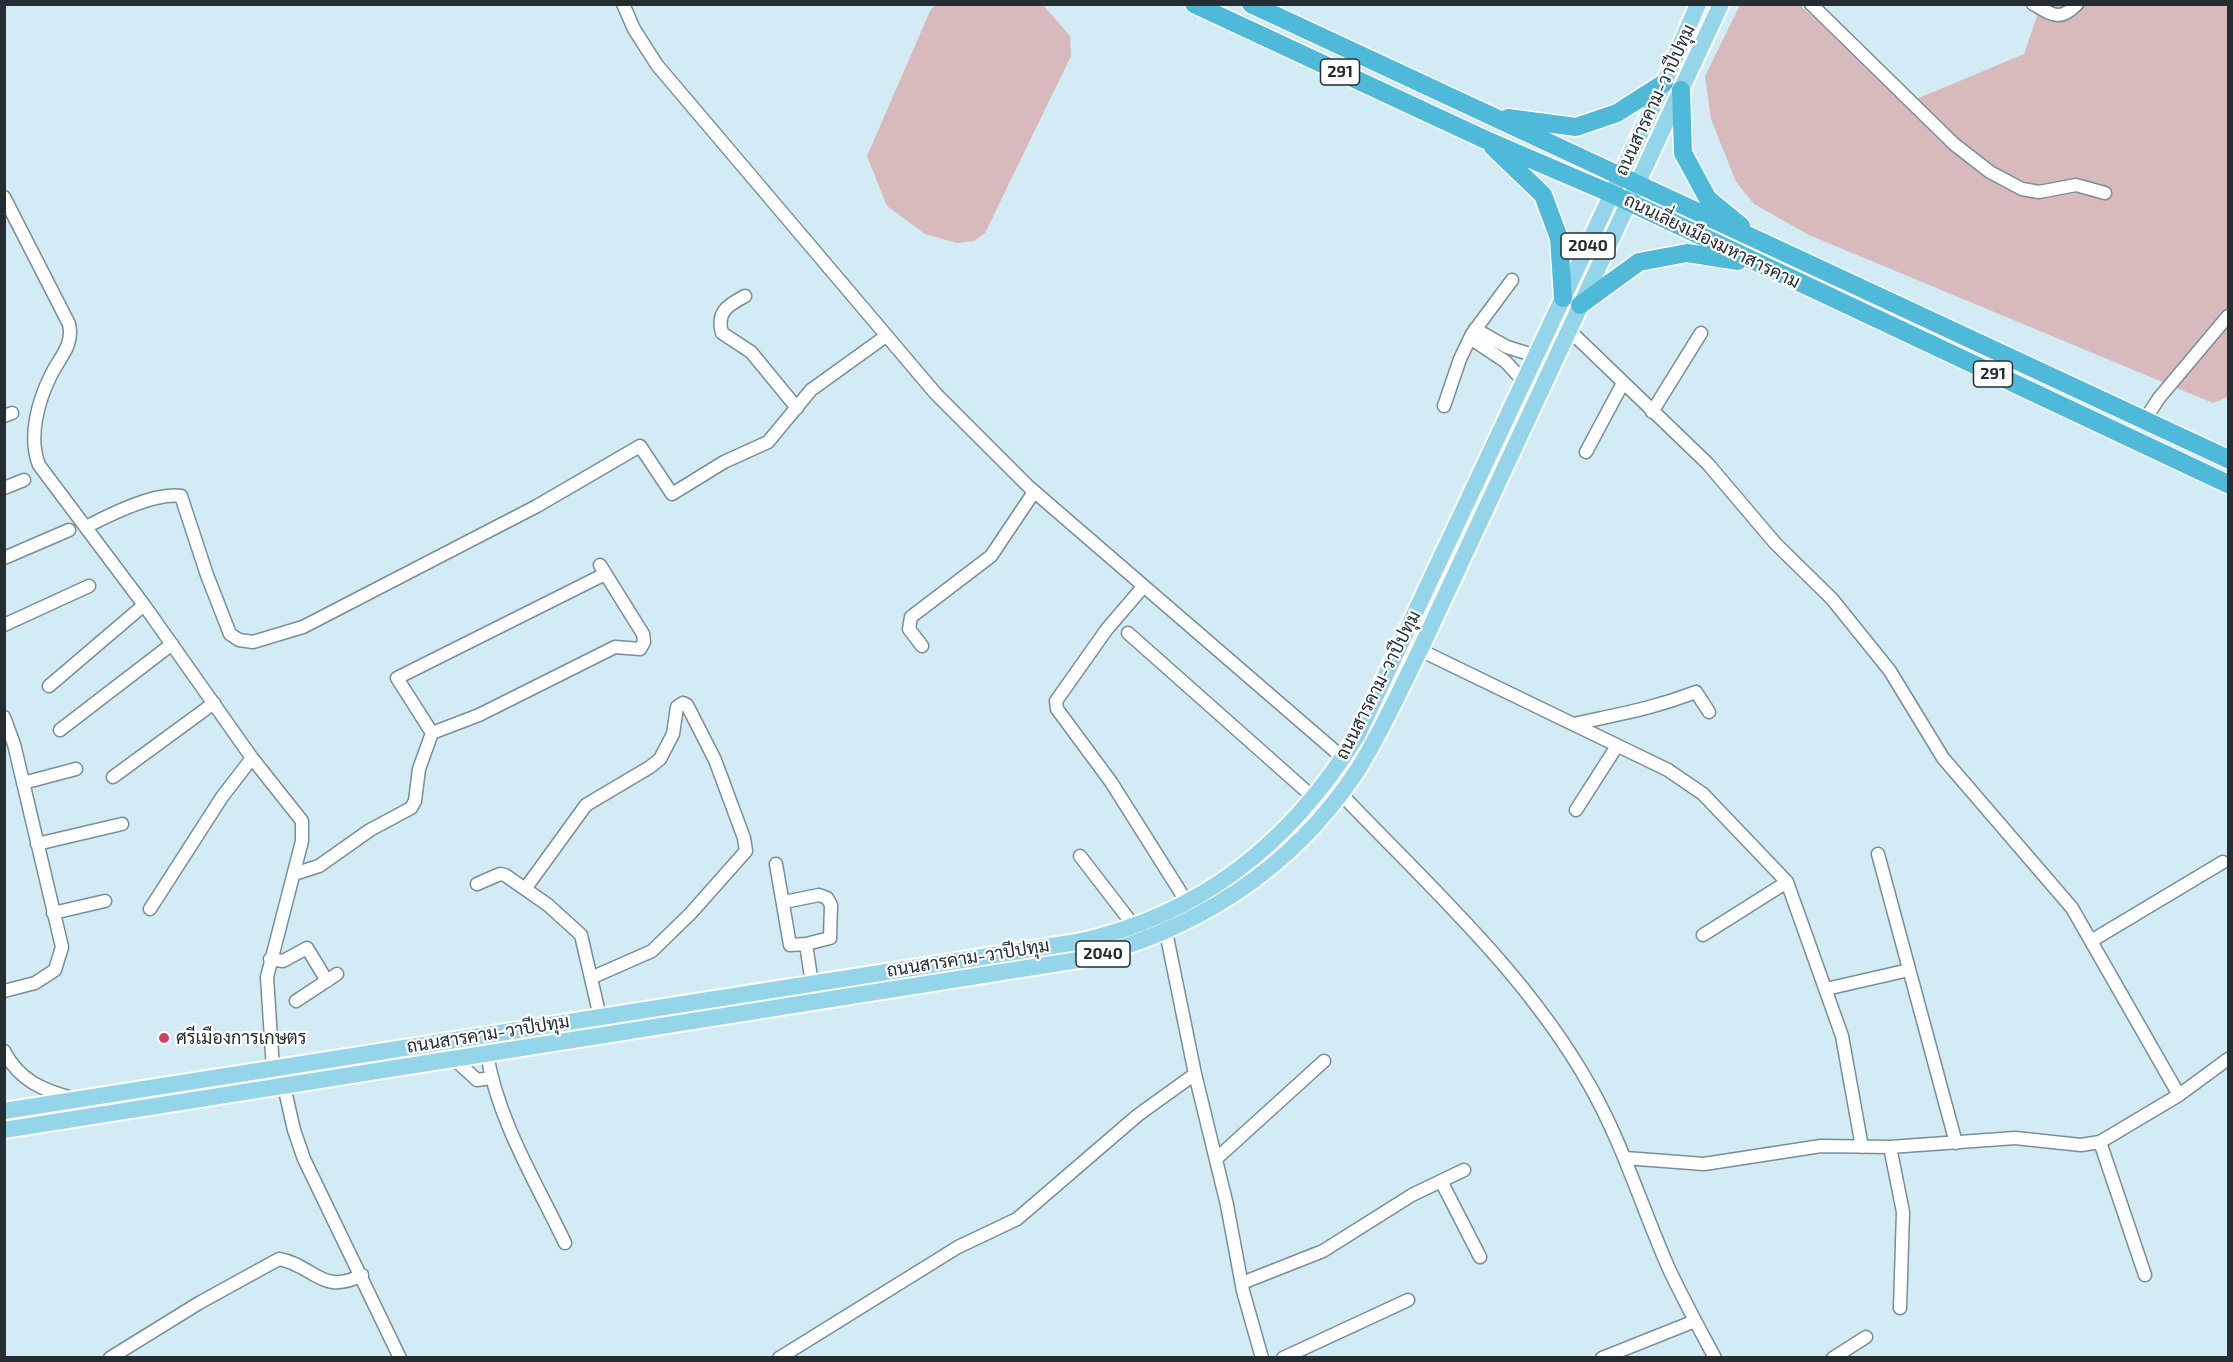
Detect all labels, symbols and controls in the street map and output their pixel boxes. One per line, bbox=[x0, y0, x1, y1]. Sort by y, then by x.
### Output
street label: ถนนสารคาม-วาปีปทุม bbox=[1610, 21, 1700, 179]
road number: 291 bbox=[1320, 59, 1360, 85]
street label: ถนนเลี่ยงเมืองมหาสารคาม bbox=[1621, 189, 1803, 293]
road number: 2040 bbox=[1561, 233, 1615, 259]
road number: 291 bbox=[1974, 361, 2012, 387]
street label: ถนนสารคาม-วาปีปทุม bbox=[1331, 607, 1425, 763]
street label: ถนนสารคาม-วาปีปทุม bbox=[885, 934, 1051, 982]
road number: 2040 bbox=[1076, 941, 1130, 967]
street label: ถนนสารคาม-วาปีปทุม bbox=[405, 1010, 571, 1058]
place label: ศรีเมืองการเกษตร bbox=[176, 1027, 306, 1049]
marker: ศรีเมืองการเกษตร bbox=[157, 1031, 171, 1045]

